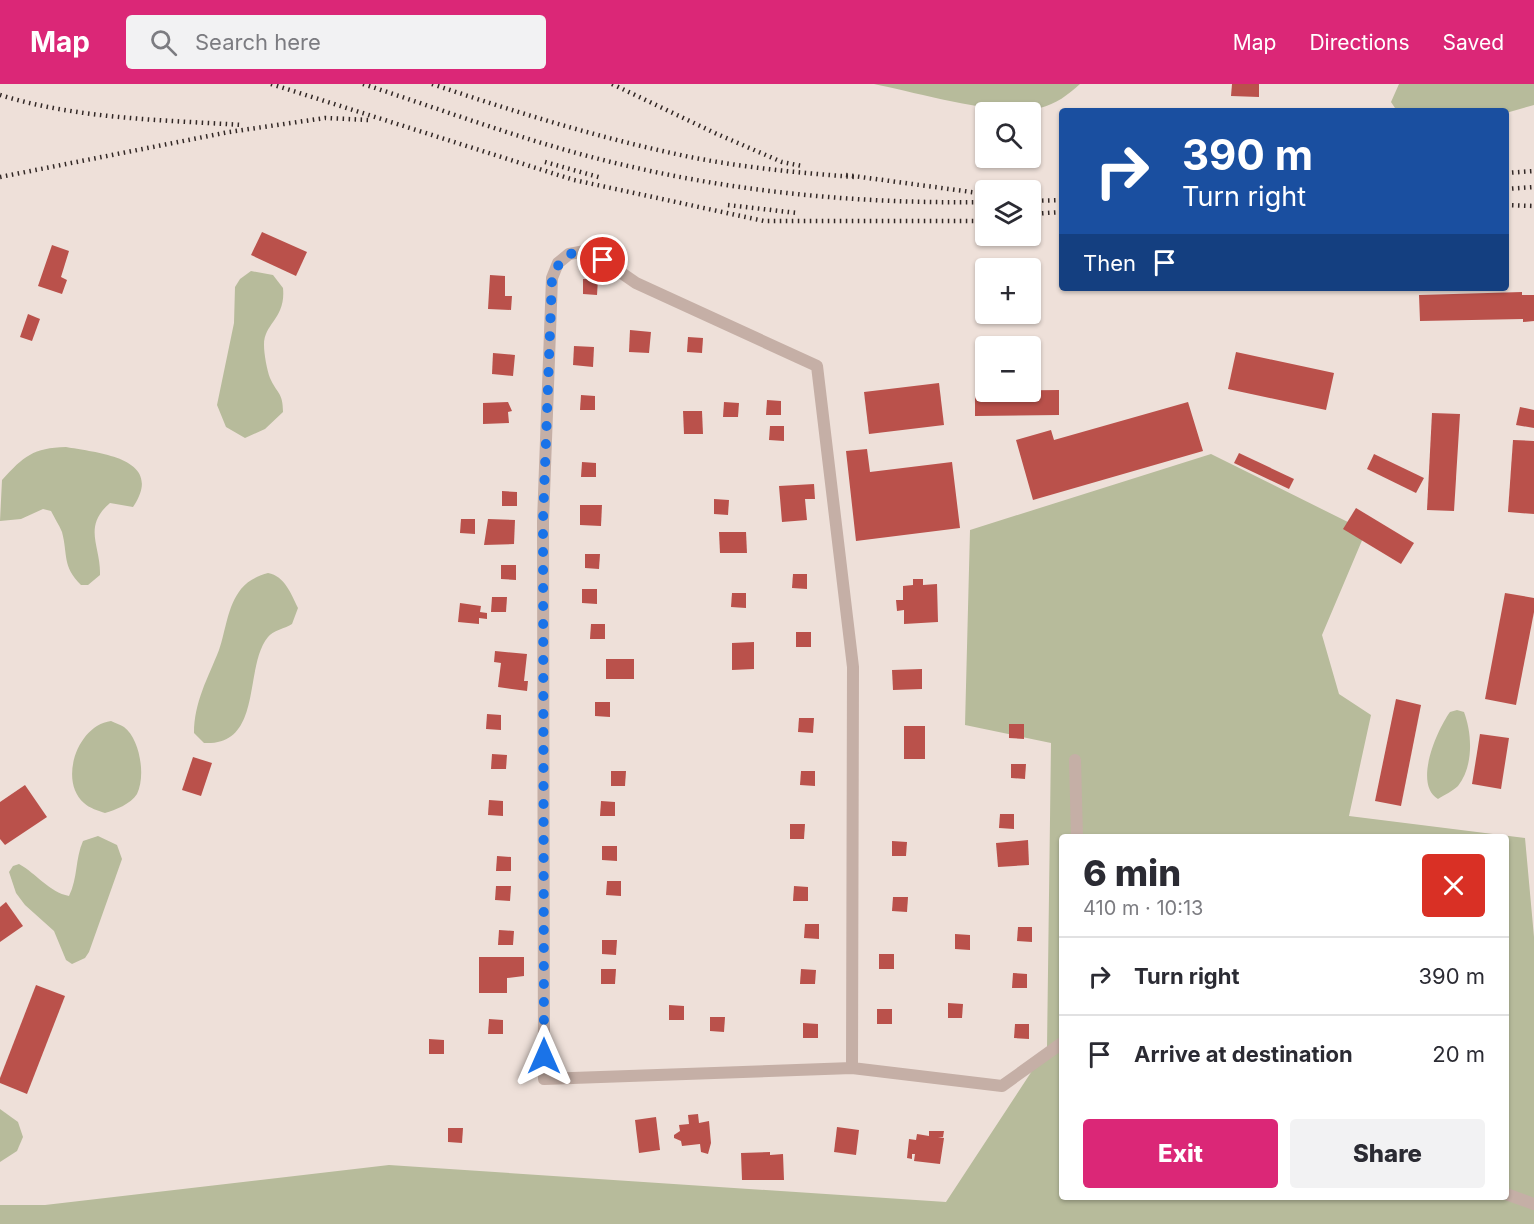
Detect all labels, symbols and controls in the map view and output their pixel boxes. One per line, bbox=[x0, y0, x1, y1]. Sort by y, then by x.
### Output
search box bbox=[126, 15, 546, 69]
text: Map bbox=[30, 25, 90, 59]
icon: search bbox=[147, 26, 180, 59]
text: Search here bbox=[195, 29, 321, 55]
text: Map bbox=[1233, 30, 1276, 55]
text: Directions bbox=[1309, 30, 1410, 55]
text: Saved bbox=[1443, 30, 1504, 55]
map controls bbox=[975, 102, 1041, 402]
button: search bbox=[975, 102, 1041, 168]
text: 390 m bbox=[1182, 129, 1313, 180]
icon: right bbox=[1083, 132, 1161, 210]
button: layers bbox=[975, 180, 1041, 246]
text: Turn right bbox=[1182, 180, 1306, 213]
pin bbox=[577, 234, 628, 285]
icon: arrive bbox=[586, 243, 619, 276]
icon: arrive bbox=[1148, 246, 1181, 279]
text: Then bbox=[1083, 250, 1136, 276]
button: + bbox=[975, 258, 1041, 324]
button: − bbox=[975, 336, 1041, 402]
text: 6 min bbox=[1083, 851, 1181, 895]
button: close bbox=[1422, 854, 1485, 917]
text: 410 m · 10:13 bbox=[1083, 896, 1203, 920]
icon: right bbox=[1083, 960, 1116, 993]
text: Turn right bbox=[1134, 963, 1240, 989]
text: 390 m bbox=[1418, 963, 1485, 989]
position arrow bbox=[512, 1024, 576, 1088]
icon: arrive bbox=[1083, 1038, 1116, 1071]
text: Arrive at destination bbox=[1134, 1041, 1353, 1067]
text: 20 m bbox=[1432, 1041, 1485, 1067]
button: Exit bbox=[1083, 1119, 1278, 1188]
button: Share bbox=[1290, 1119, 1485, 1188]

